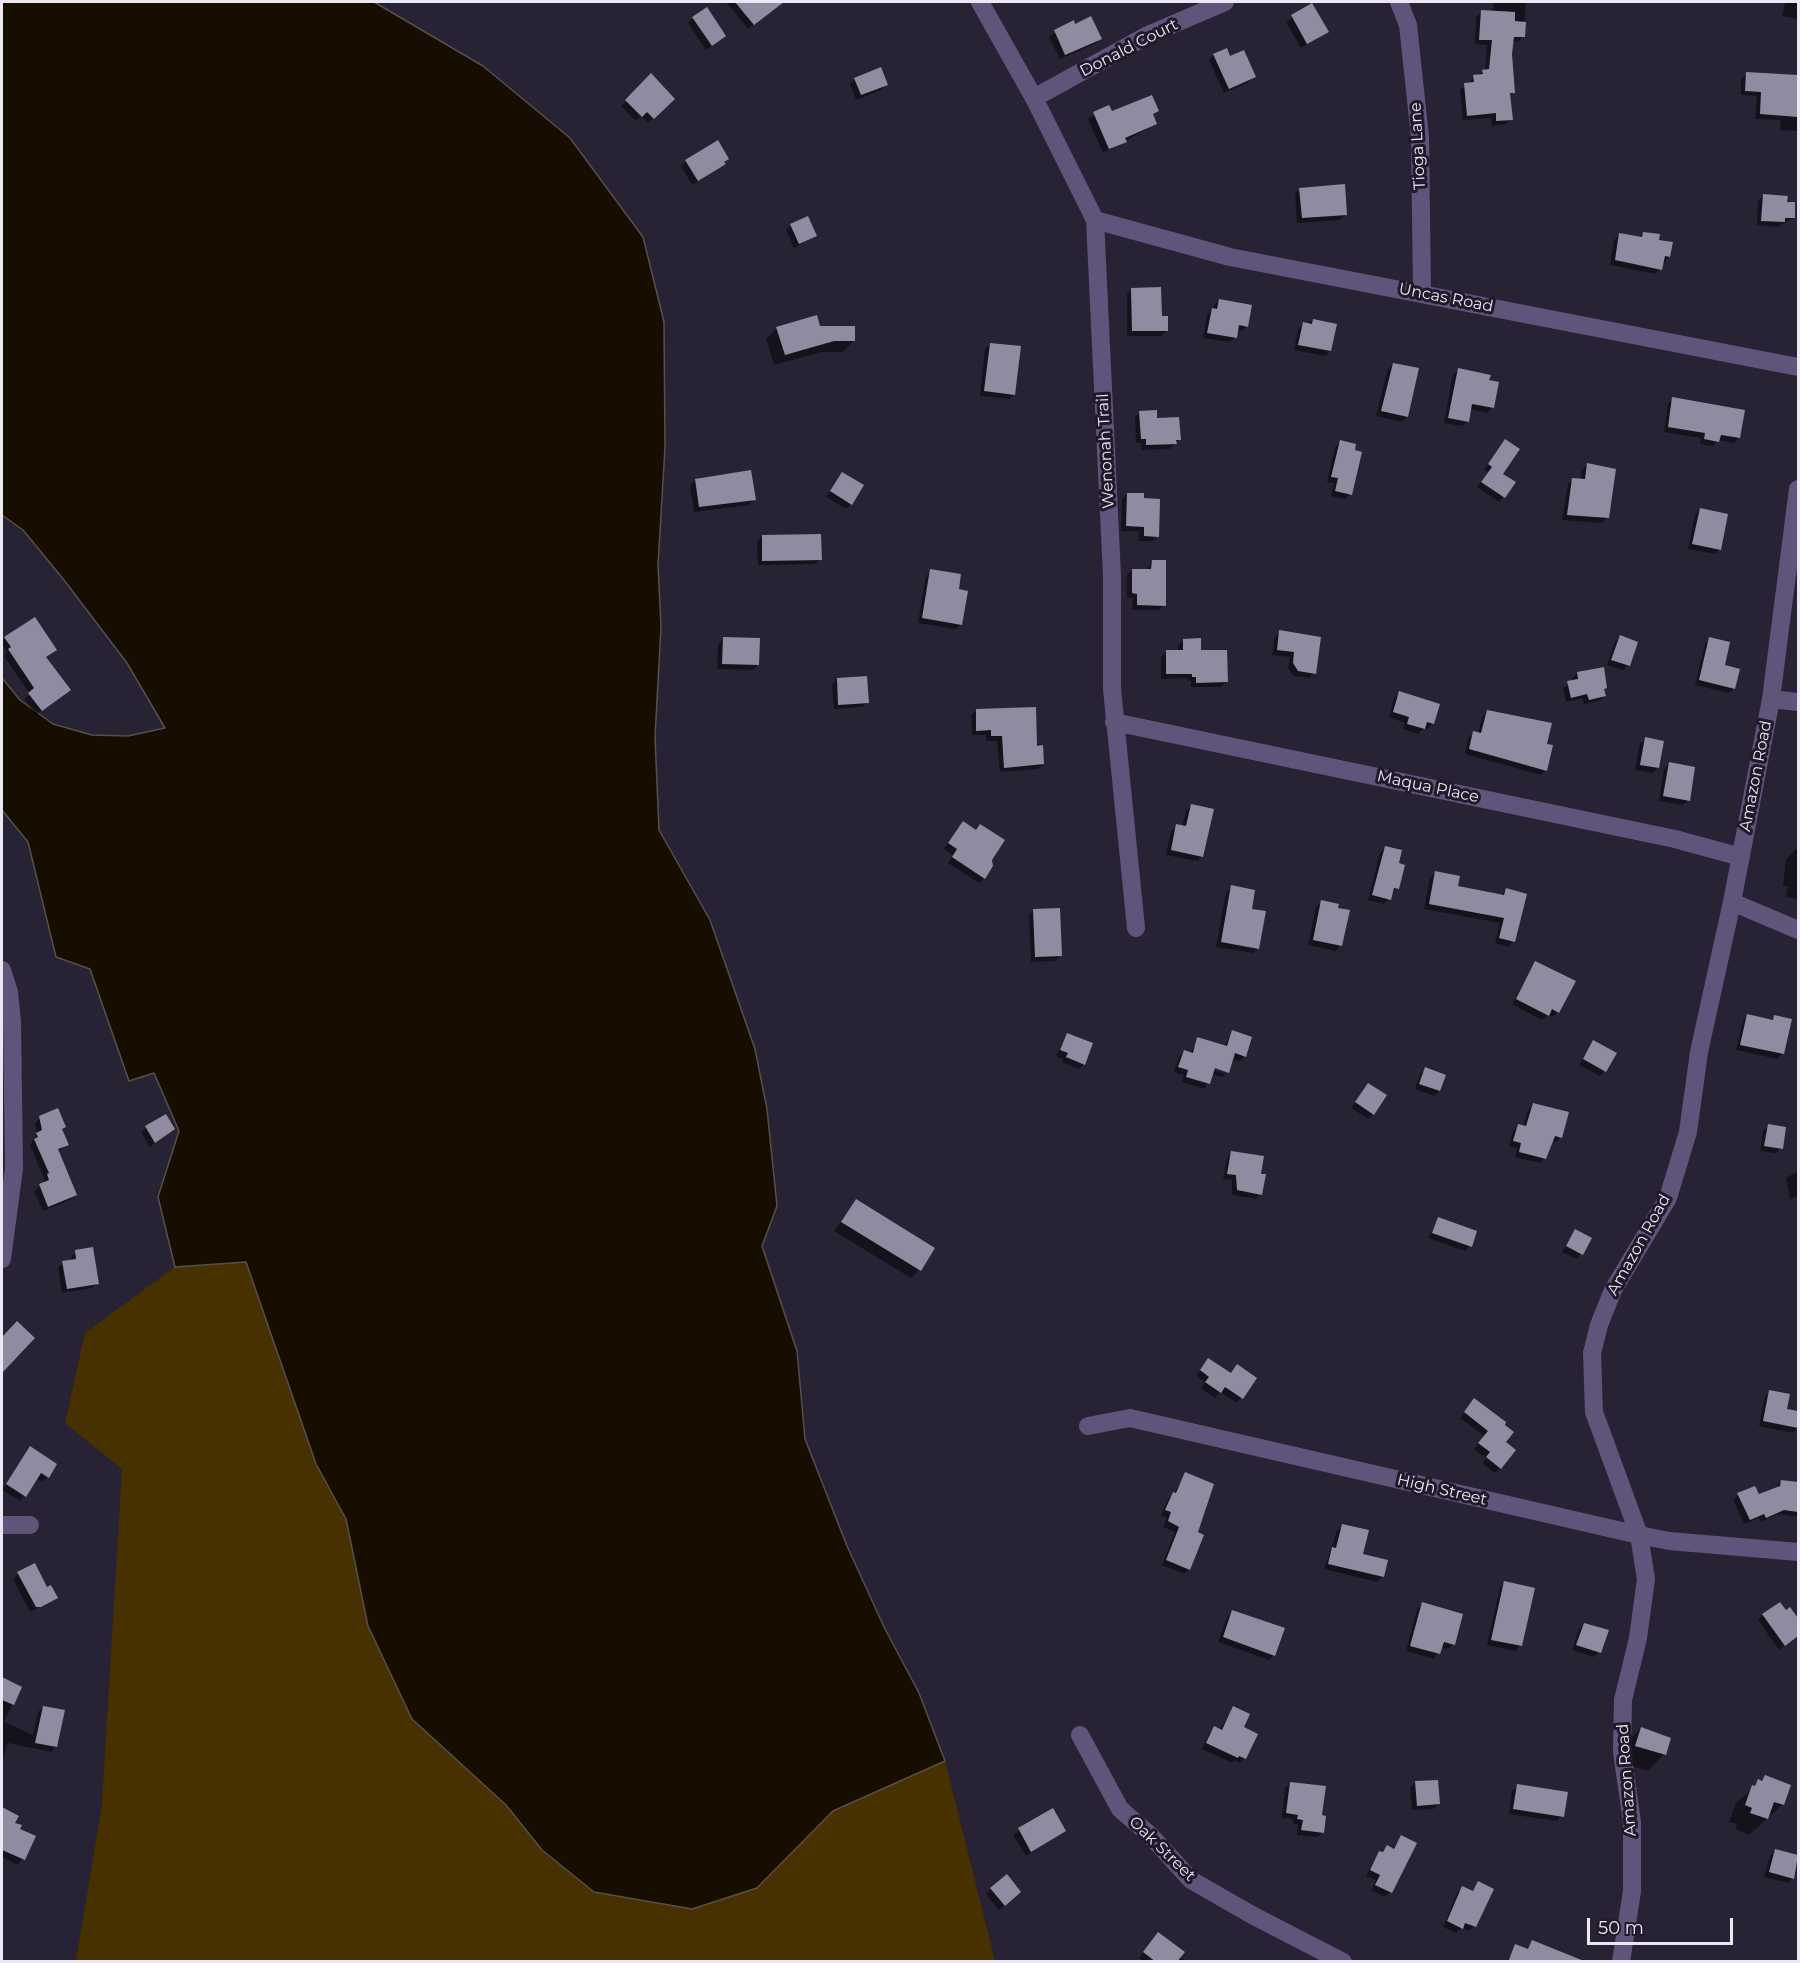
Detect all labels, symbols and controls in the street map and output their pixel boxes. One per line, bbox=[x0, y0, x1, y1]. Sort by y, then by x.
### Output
street label: Donald Court bbox=[1077, 15, 1181, 81]
street label: Tioga Lane bbox=[1406, 102, 1430, 190]
street label: Uncas Road bbox=[1397, 279, 1495, 317]
street label: Wenonah Trail bbox=[1093, 393, 1119, 509]
street label: Amazon Road bbox=[1736, 719, 1776, 833]
street label: Maqua Place bbox=[1375, 767, 1481, 807]
street label: Amazon Road bbox=[1603, 1191, 1675, 1299]
street label: High Street bbox=[1395, 1470, 1489, 1510]
street label: Amazon Road bbox=[1613, 1723, 1641, 1837]
street label: Oak Street bbox=[1125, 1813, 1199, 1885]
scale bar bbox=[1590, 1906, 1736, 1944]
text: 50 m bbox=[1598, 1917, 1644, 1939]

